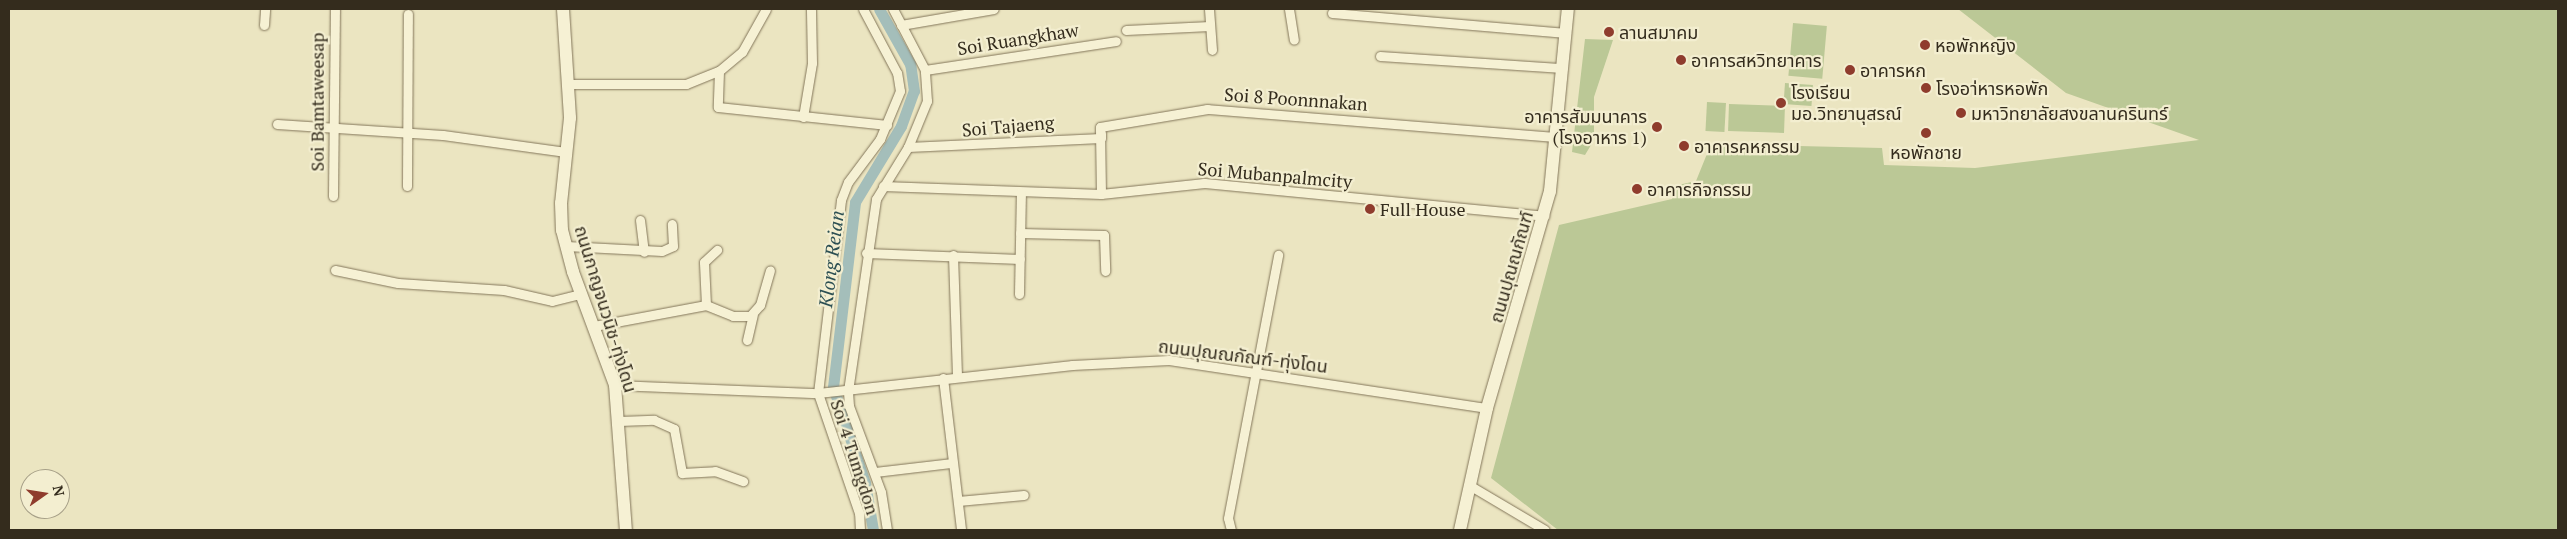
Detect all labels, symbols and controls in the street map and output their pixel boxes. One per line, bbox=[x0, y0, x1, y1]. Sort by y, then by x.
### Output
street label: Soi Ruangkhaw bbox=[956, 19, 1080, 59]
place label: ลานสมาคม bbox=[1619, 21, 1698, 43]
marker: ลานสมาคม bbox=[1603, 26, 1615, 38]
street label: Soi Bamtaweesap bbox=[306, 33, 328, 171]
place label: หอพักหญิง bbox=[1935, 34, 2016, 56]
marker: หอพักหญิง bbox=[1919, 39, 1931, 51]
place label: อาคารสหวิทยาคาร bbox=[1691, 49, 1822, 71]
marker: อาคารสหวิทยาคาร bbox=[1675, 54, 1687, 66]
place label: อาคารหก bbox=[1860, 59, 1926, 81]
marker: อาคารหก bbox=[1844, 64, 1856, 76]
place label: โรงอา่หารหอพัก bbox=[1936, 77, 2048, 99]
place label: โรงเรียน มอ.วิทยานุสรณ์ bbox=[1791, 82, 1902, 125]
marker: โรงอา่หารหอพัก bbox=[1920, 82, 1932, 94]
street label: Soi 8 Poonnnakan bbox=[1224, 83, 1368, 115]
marker: โรงเรียน มอ.วิทยานุสรณ์ bbox=[1775, 97, 1787, 109]
place label: มหาวิทยาลัยสงขลานครินทร์ bbox=[1971, 102, 2168, 124]
place label: อาคารสัมมนาคาร (โรงอาหาร 1) bbox=[1524, 106, 1647, 148]
marker: มหาวิทยาลัยสงขลานครินทร์ bbox=[1955, 107, 1967, 119]
street label: Soi Tajaeng bbox=[961, 111, 1055, 141]
marker: อาคารสัมมนาคาร (โรงอาหาร 1) bbox=[1651, 121, 1663, 133]
marker: หอพักชาย bbox=[1920, 127, 1932, 139]
place label: อาคารคหกรรม bbox=[1694, 135, 1800, 157]
marker: อาคารคหกรรม bbox=[1678, 140, 1690, 152]
place label: หอพักชาย bbox=[1890, 141, 1962, 163]
street label: Soi Mubanpalmcity bbox=[1197, 157, 1353, 193]
place label: อาคารกิจกรรม bbox=[1647, 178, 1752, 200]
marker: อาคารกิจกรรม bbox=[1631, 183, 1643, 195]
place label: Full House bbox=[1380, 198, 1466, 220]
marker: Full House bbox=[1364, 203, 1376, 215]
water label: Klong Reian bbox=[814, 209, 848, 309]
street label: ถนนปุณณกัณฑ์ bbox=[1485, 209, 1537, 325]
street label: ถนนกาญจนวนิช-ทุ่งโดน bbox=[570, 223, 642, 395]
street label: ถนนปุณณกัณฑ์-ทุ่งโดน bbox=[1157, 335, 1329, 377]
street label: Soi 4 Tumgdon bbox=[826, 397, 884, 517]
north arrow bbox=[20, 469, 70, 519]
text: N bbox=[49, 483, 70, 498]

